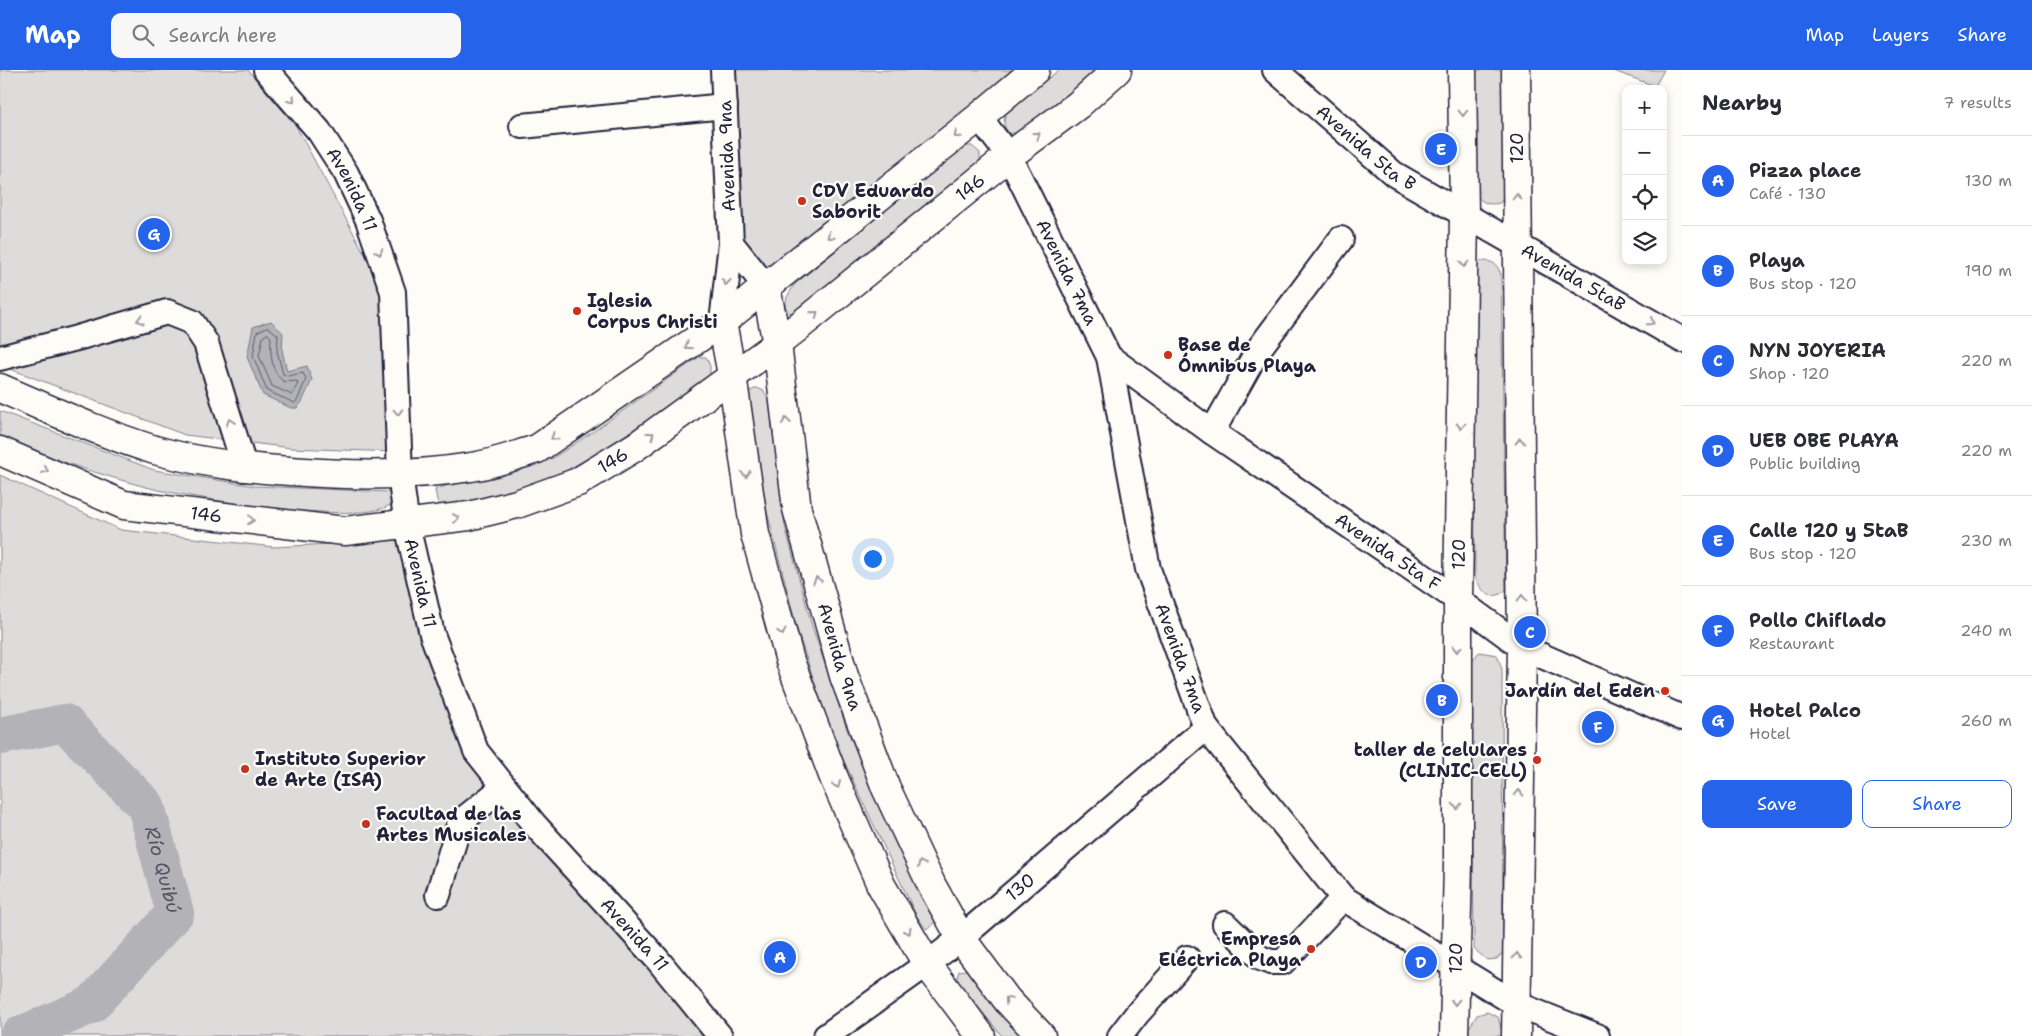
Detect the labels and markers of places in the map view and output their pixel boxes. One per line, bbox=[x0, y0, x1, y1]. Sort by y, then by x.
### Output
pin: E bbox=[1425, 130, 1457, 168]
place label: CDV Eduardo Saborit bbox=[812, 179, 934, 224]
marker: CDV Eduardo Saborit bbox=[796, 195, 808, 207]
pin: G bbox=[138, 215, 170, 253]
place label: Iglesia Corpus Christi bbox=[587, 289, 718, 334]
marker: Iglesia Corpus Christi bbox=[571, 305, 583, 317]
place label: Base de Ómnibus Playa bbox=[1178, 333, 1317, 378]
marker: Base de Ómnibus Playa bbox=[1162, 349, 1174, 361]
pin: C bbox=[1514, 613, 1546, 651]
place label: Jardín del Eden bbox=[1505, 679, 1655, 703]
pin: B bbox=[1426, 681, 1458, 719]
marker: Jardín del Eden bbox=[1659, 685, 1671, 697]
pin: F bbox=[1582, 708, 1614, 746]
place label: taller de celulares (CLINIC-CELL) bbox=[1354, 738, 1527, 783]
place label: Instituto Superior de Arte (ISA) bbox=[255, 747, 426, 792]
marker: taller de celulares (CLINIC-CELL) bbox=[1531, 754, 1543, 766]
marker: Instituto Superior de Arte (ISA) bbox=[239, 763, 251, 775]
place label: Facultad de las Artes Musicales bbox=[376, 802, 527, 847]
marker: Facultad de las Artes Musicales bbox=[360, 818, 372, 830]
place label: Empresa Eléctrica Playa bbox=[1158, 927, 1302, 972]
pin: A bbox=[764, 938, 796, 976]
marker: Empresa Eléctrica Playa bbox=[1305, 943, 1317, 955]
pin: D bbox=[1405, 943, 1437, 981]

